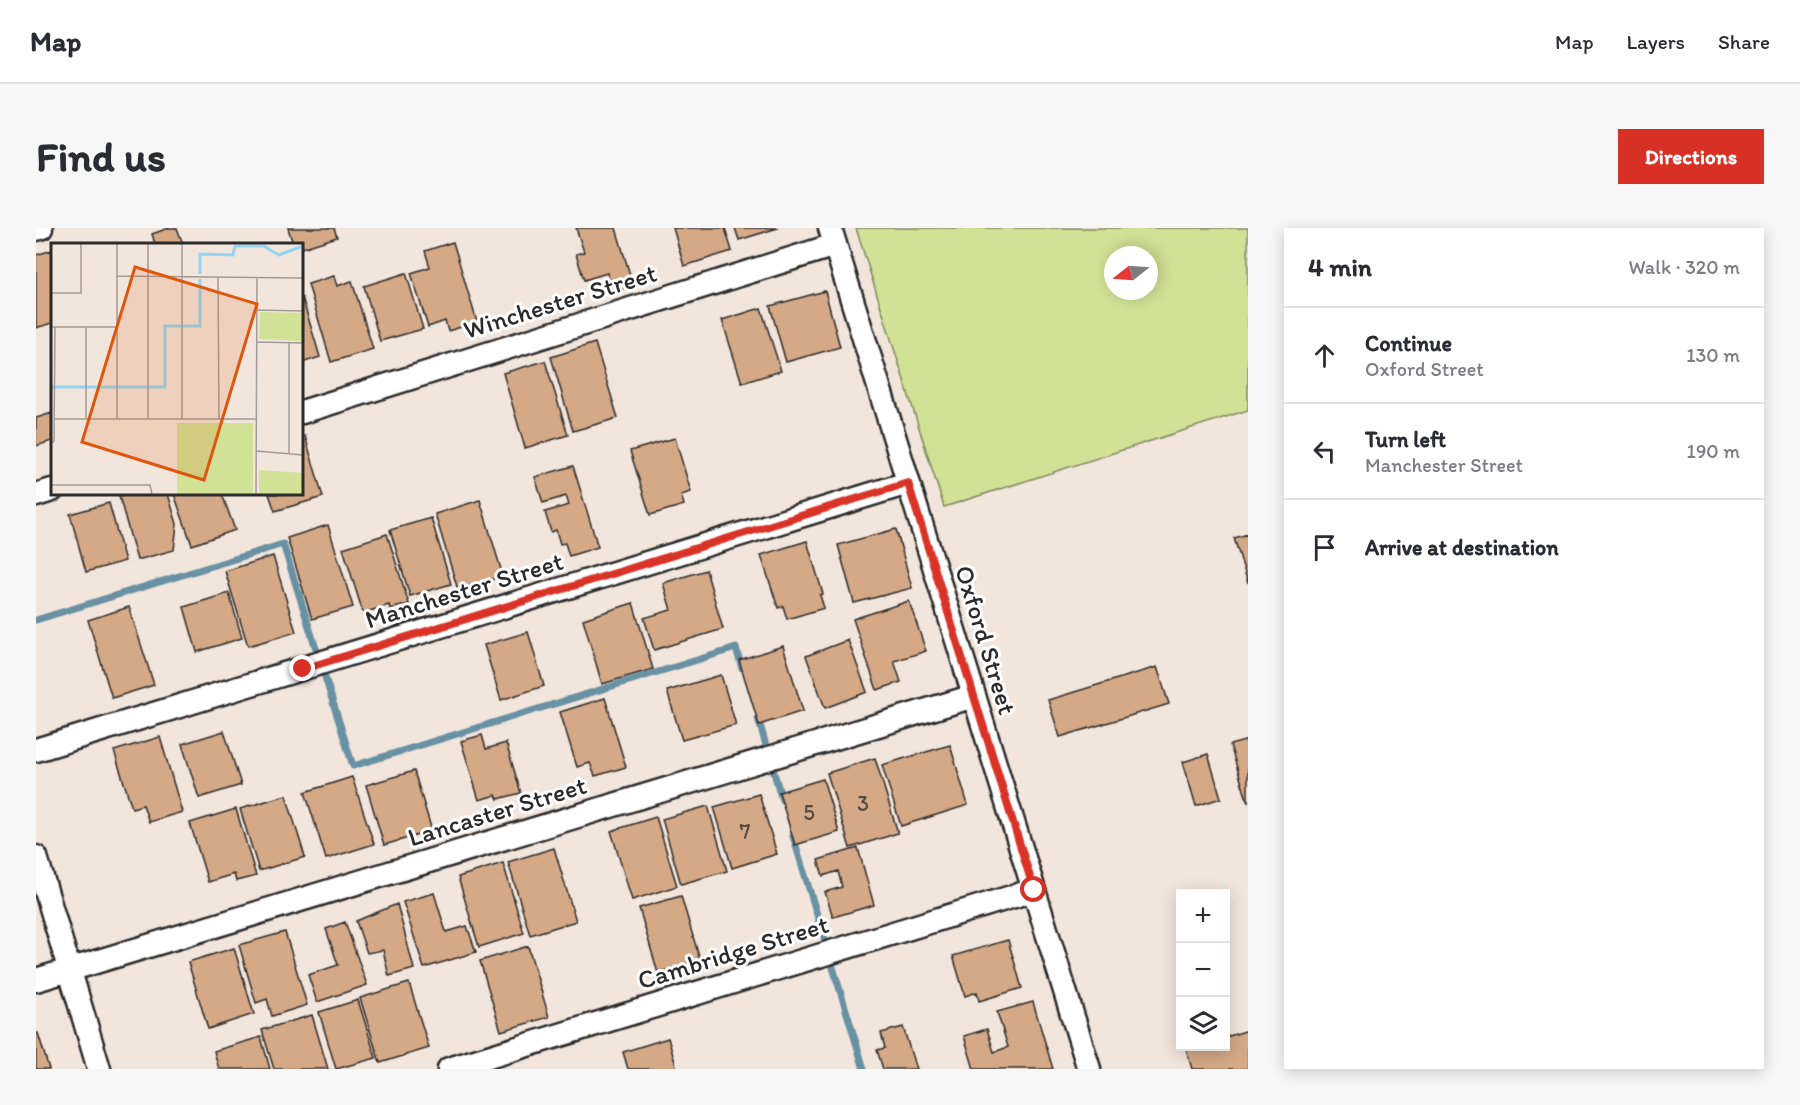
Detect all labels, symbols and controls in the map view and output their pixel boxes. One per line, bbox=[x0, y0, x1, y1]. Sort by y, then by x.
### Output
text: Map bbox=[30, 24, 81, 58]
text: Map bbox=[1555, 29, 1594, 54]
text: Layers bbox=[1627, 29, 1685, 54]
text: Share bbox=[1718, 29, 1770, 54]
button: Directions bbox=[1618, 129, 1764, 184]
text: Find us bbox=[36, 131, 166, 182]
inset map bbox=[51, 243, 303, 495]
north arrow bbox=[1104, 246, 1158, 300]
text: 4 min bbox=[1308, 251, 1372, 283]
text: Walk · 320 m bbox=[1628, 255, 1740, 279]
street label: Winchester Street bbox=[460, 256, 661, 346]
text: Continue bbox=[1365, 330, 1452, 357]
icon: ahead bbox=[1308, 339, 1341, 372]
text: 130 m bbox=[1686, 343, 1740, 367]
text: Oxford Street bbox=[1365, 357, 1484, 381]
text: Turn left bbox=[1365, 426, 1446, 453]
icon: left bbox=[1308, 435, 1341, 468]
text: 190 m bbox=[1687, 439, 1740, 463]
text: Manchester Street bbox=[1365, 453, 1523, 477]
icon: arrive bbox=[1308, 531, 1341, 564]
text: Arrive at destination bbox=[1365, 534, 1559, 561]
street label: Manchester Street bbox=[361, 545, 567, 635]
street label: Oxford Street bbox=[948, 562, 1024, 719]
route end bbox=[289, 655, 315, 681]
street label: Lancaster Street bbox=[404, 769, 590, 853]
house number: 3 bbox=[857, 790, 869, 817]
house number: 5 bbox=[803, 799, 815, 826]
house number: 7 bbox=[740, 818, 751, 845]
route start bbox=[1020, 876, 1046, 902]
map controls bbox=[1176, 889, 1230, 1051]
button: + bbox=[1176, 889, 1230, 943]
street label: Cambridge Street bbox=[634, 908, 832, 996]
button: − bbox=[1176, 943, 1230, 997]
button: layers bbox=[1176, 997, 1230, 1051]

